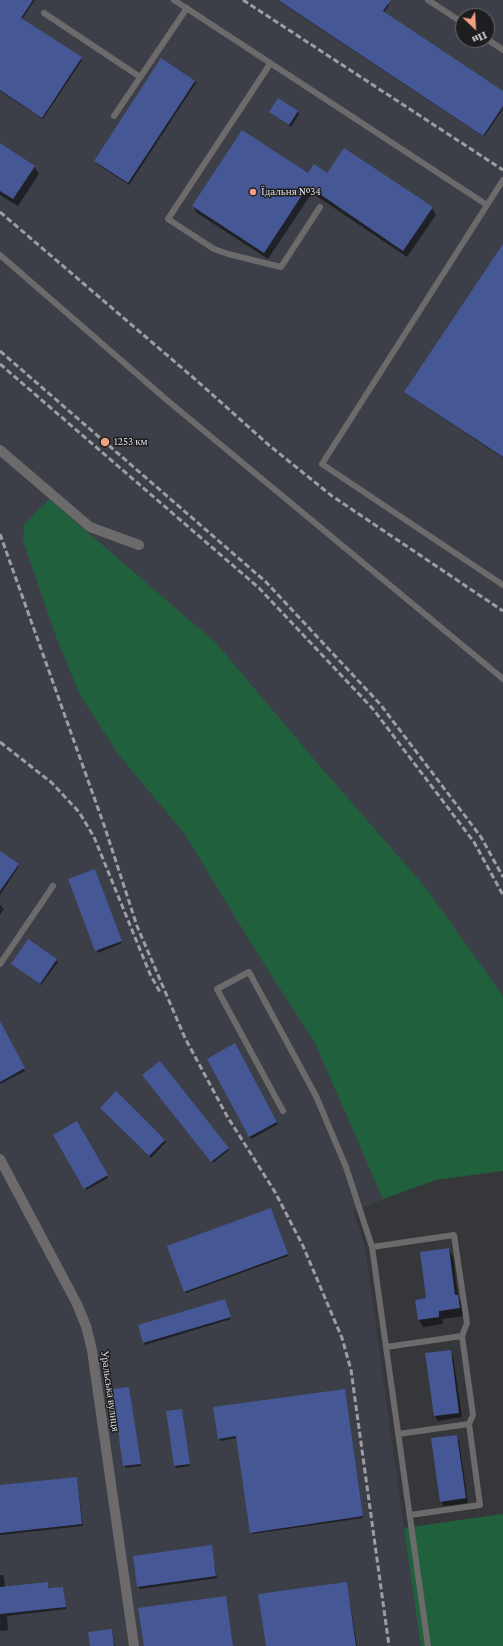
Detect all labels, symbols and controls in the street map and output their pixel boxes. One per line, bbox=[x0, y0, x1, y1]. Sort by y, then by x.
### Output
north arrow bbox=[455, 8, 495, 48]
text: Пн bbox=[470, 29, 489, 47]
place label: Їдальня №34 bbox=[261, 185, 321, 199]
marker: Їдальня №34 bbox=[248, 187, 258, 197]
place label: 1253 км bbox=[114, 435, 148, 449]
marker: 1253 км bbox=[99, 436, 111, 448]
street label: Уральська вулиця bbox=[98, 1349, 122, 1433]

